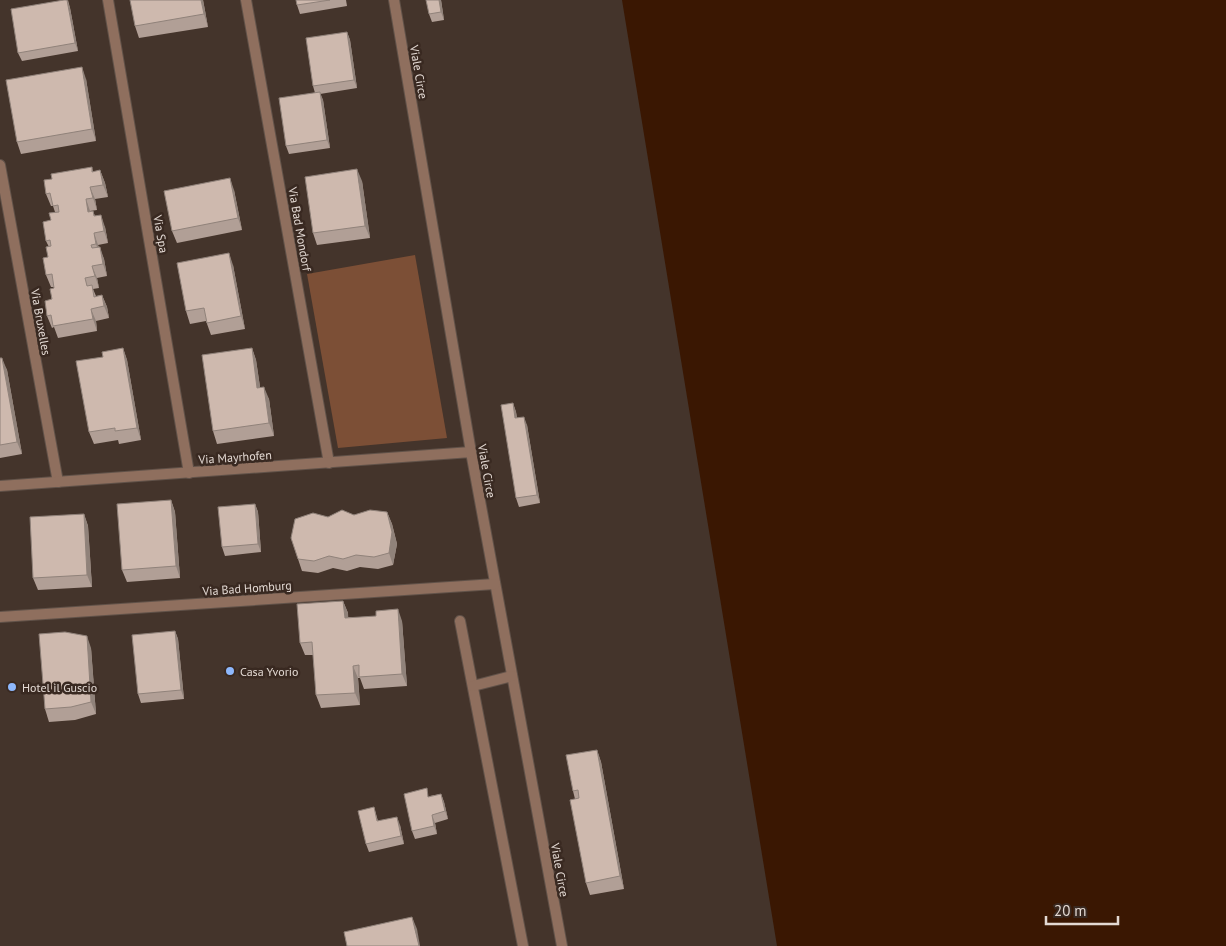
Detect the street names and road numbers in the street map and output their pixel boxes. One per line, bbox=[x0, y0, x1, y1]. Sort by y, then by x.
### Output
street label: Viale Circe bbox=[407, 43, 431, 100]
street label: Via Bad Mondorf bbox=[285, 185, 315, 273]
street label: Via Spa bbox=[150, 213, 172, 254]
street label: Via Bruxelles bbox=[28, 287, 54, 356]
street label: Viale Circe bbox=[475, 442, 499, 499]
street label: Via Mayrhofen bbox=[197, 447, 272, 467]
street label: Via Bad Homburg bbox=[201, 577, 292, 599]
street label: Viale Circe bbox=[548, 841, 572, 898]

